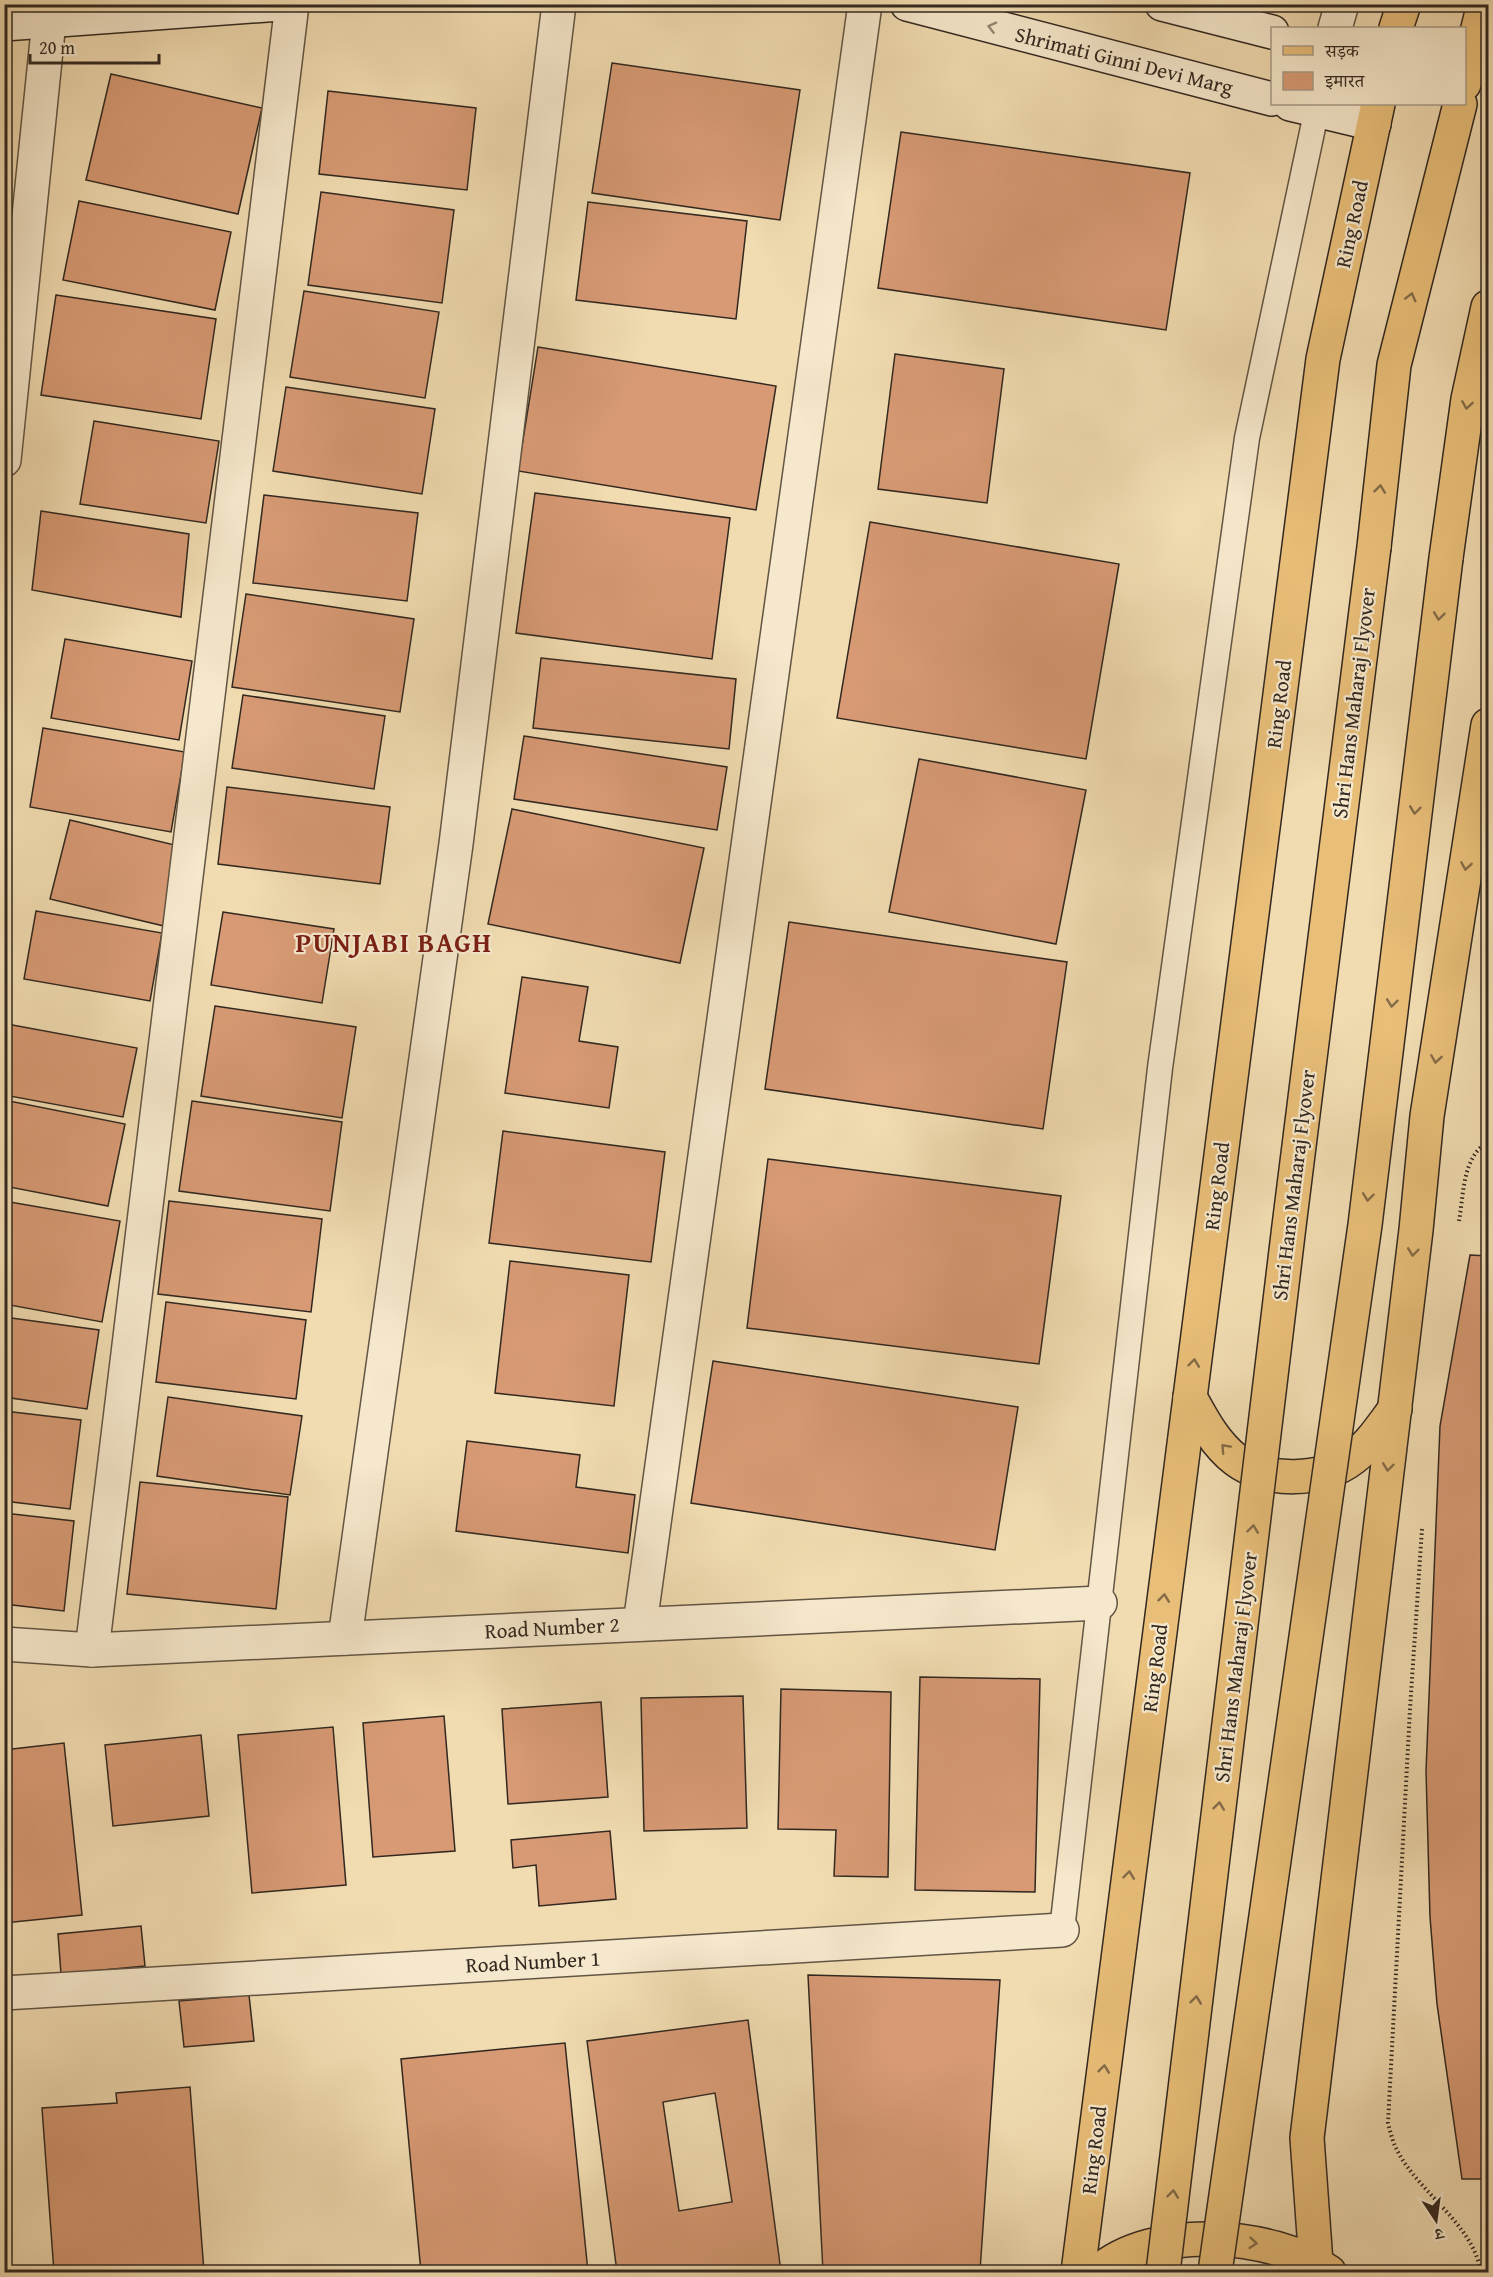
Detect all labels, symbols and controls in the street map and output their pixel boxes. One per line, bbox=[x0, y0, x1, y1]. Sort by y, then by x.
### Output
street label: Shrimati Ginni Devi Marg bbox=[1012, 18, 1237, 103]
one-way arrow bbox=[987, 21, 997, 34]
scale bar bbox=[30, 27, 159, 65]
legend bbox=[1271, 27, 1466, 105]
text: 20 m bbox=[39, 34, 75, 61]
text: सड़क bbox=[1324, 37, 1360, 64]
text: इमारत bbox=[1324, 67, 1365, 94]
street label: Ring Road bbox=[1327, 176, 1376, 271]
one-way arrow bbox=[1404, 292, 1417, 302]
one-way arrow bbox=[1462, 401, 1474, 410]
one-way arrow bbox=[1373, 484, 1386, 493]
street label: Shri Hans Maharaj Flyover bbox=[1324, 585, 1383, 820]
one-way arrow bbox=[1433, 612, 1446, 621]
street label: Ring Road bbox=[1258, 657, 1299, 750]
one-way arrow bbox=[1410, 805, 1422, 814]
one-way arrow bbox=[1461, 861, 1473, 871]
district label: PUNJABI BAGH bbox=[296, 922, 492, 962]
one-way arrow bbox=[1386, 999, 1398, 1008]
one-way arrow bbox=[1431, 1054, 1443, 1063]
street label: Shri Hans Maharaj Flyover bbox=[1264, 1067, 1323, 1302]
street label: Ring Road bbox=[1196, 1139, 1237, 1232]
one-way arrow bbox=[1362, 1192, 1375, 1201]
one-way arrow bbox=[1408, 1248, 1420, 1257]
one-way arrow bbox=[1188, 1359, 1200, 1368]
one-way arrow bbox=[1221, 1445, 1232, 1456]
one-way arrow bbox=[1382, 1462, 1394, 1471]
one-way arrow bbox=[1246, 1525, 1258, 1534]
street label: Shri Hans Maharaj Flyover bbox=[1206, 1549, 1265, 1784]
one-way arrow bbox=[1157, 1594, 1170, 1603]
street label: Road Number 2 bbox=[484, 1608, 620, 1647]
street label: Ring Road bbox=[1134, 1621, 1175, 1714]
one-way arrow bbox=[1213, 1802, 1225, 1811]
one-way arrow bbox=[1122, 1871, 1134, 1880]
street label: Road Number 1 bbox=[465, 1942, 601, 1981]
one-way arrow bbox=[1189, 1995, 1202, 2005]
one-way arrow bbox=[1097, 2064, 1110, 2073]
street label: Ring Road bbox=[1073, 2103, 1114, 2196]
one-way arrow bbox=[1166, 2189, 1179, 2198]
north arrow bbox=[1406, 2190, 1466, 2250]
text: उ bbox=[1431, 2222, 1447, 2248]
one-way arrow bbox=[1248, 2236, 1258, 2249]

